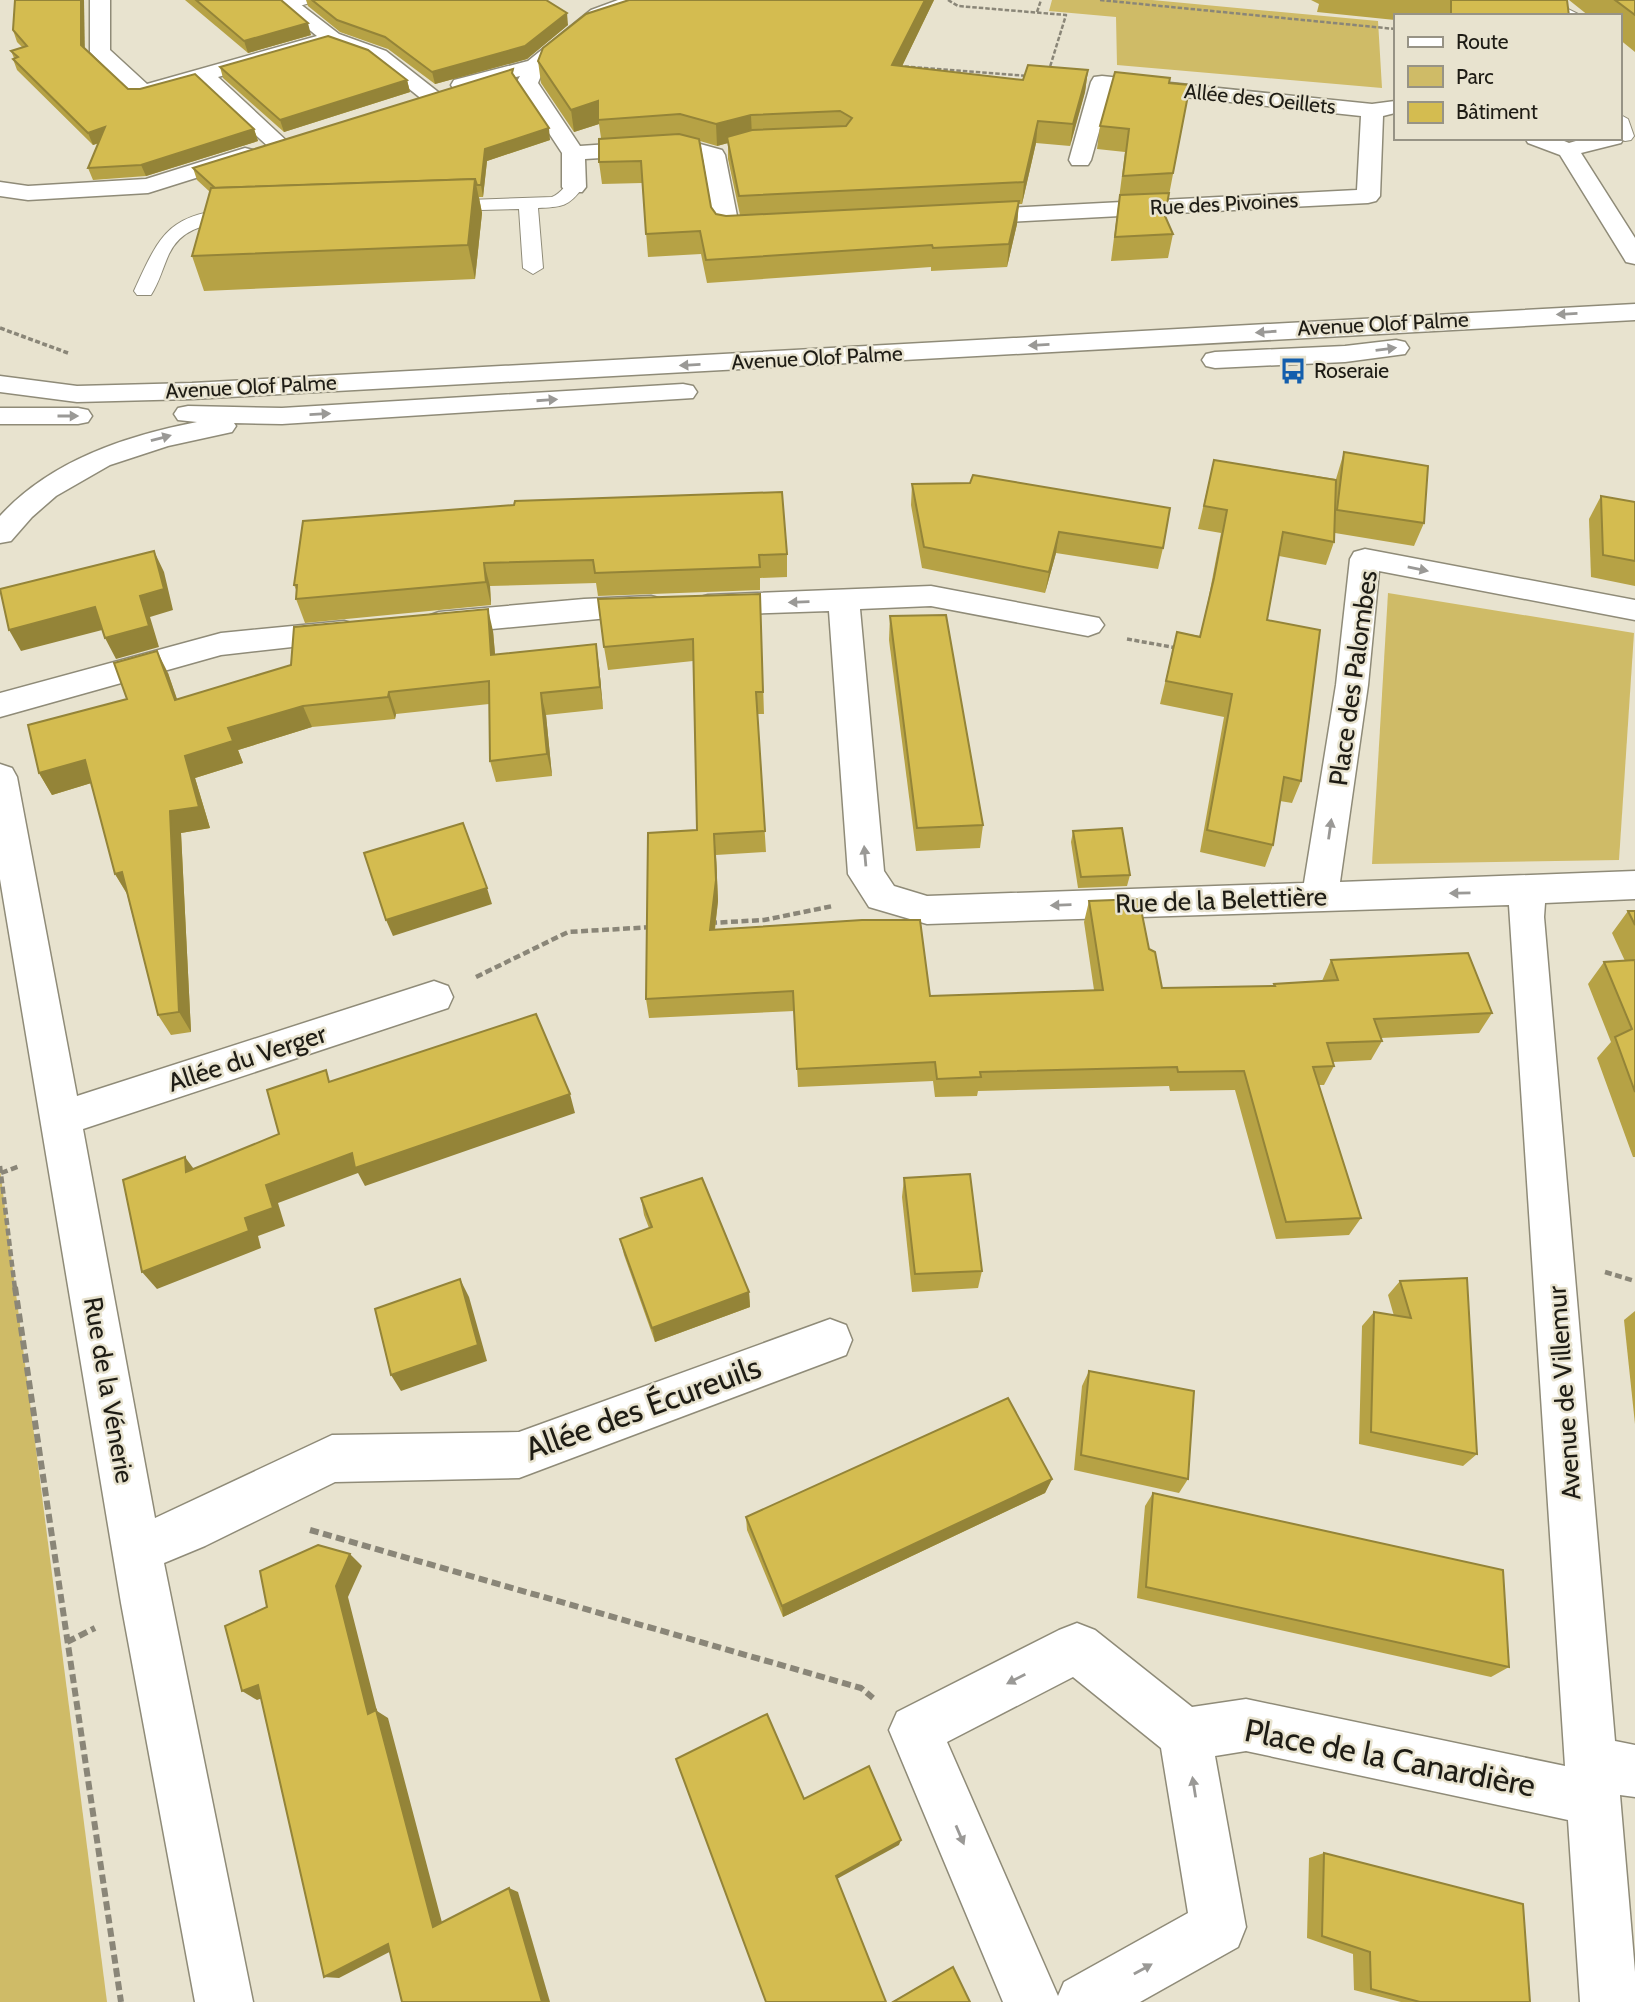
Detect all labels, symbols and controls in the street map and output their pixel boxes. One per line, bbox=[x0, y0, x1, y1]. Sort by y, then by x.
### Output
legend bbox=[1394, 14, 1621, 140]
text: Route bbox=[1456, 29, 1509, 54]
text: Parc bbox=[1456, 64, 1494, 89]
street label: Allée des Oeillets bbox=[1183, 78, 1337, 119]
text: Bâtiment bbox=[1456, 99, 1538, 124]
street label: Rue des Pivoines bbox=[1149, 187, 1299, 220]
street label: Avenue Olof Palme bbox=[1297, 307, 1469, 340]
one-way arrow bbox=[1556, 308, 1578, 319]
one-way arrow bbox=[1255, 326, 1277, 337]
one-way arrow bbox=[1028, 340, 1050, 351]
street label: Avenue Olof Palme bbox=[731, 341, 903, 374]
one-way arrow bbox=[1375, 343, 1397, 354]
bus stop icon: Roseraie bbox=[1278, 356, 1308, 386]
place label: Roseraie bbox=[1314, 358, 1389, 383]
one-way arrow bbox=[679, 359, 701, 370]
street label: Avenue Olof Palme bbox=[165, 370, 337, 403]
one-way arrow bbox=[537, 395, 559, 406]
one-way arrow bbox=[309, 408, 331, 419]
one-way arrow bbox=[57, 410, 79, 422]
one-way arrow bbox=[150, 432, 172, 443]
one-way arrow bbox=[1407, 564, 1429, 575]
street label: Place des Palombes bbox=[1322, 568, 1384, 788]
one-way arrow bbox=[787, 596, 809, 608]
one-way arrow bbox=[1325, 817, 1336, 839]
one-way arrow bbox=[859, 844, 870, 866]
street label: Rue de la Belettière bbox=[1115, 880, 1327, 920]
one-way arrow bbox=[1449, 887, 1471, 899]
one-way arrow bbox=[1050, 899, 1072, 911]
street label: Allée du Verger bbox=[164, 1017, 331, 1099]
street label: Avenue de Villemur bbox=[1541, 1284, 1587, 1501]
street label: Rue de la Vénerie bbox=[77, 1294, 141, 1486]
street label: Allée des Écureuils bbox=[520, 1347, 766, 1468]
one-way arrow bbox=[1006, 1673, 1026, 1684]
street label: Place de la Canardière bbox=[1241, 1710, 1539, 1805]
one-way arrow bbox=[1188, 1776, 1199, 1798]
one-way arrow bbox=[955, 1825, 966, 1846]
one-way arrow bbox=[1134, 1963, 1153, 1975]

